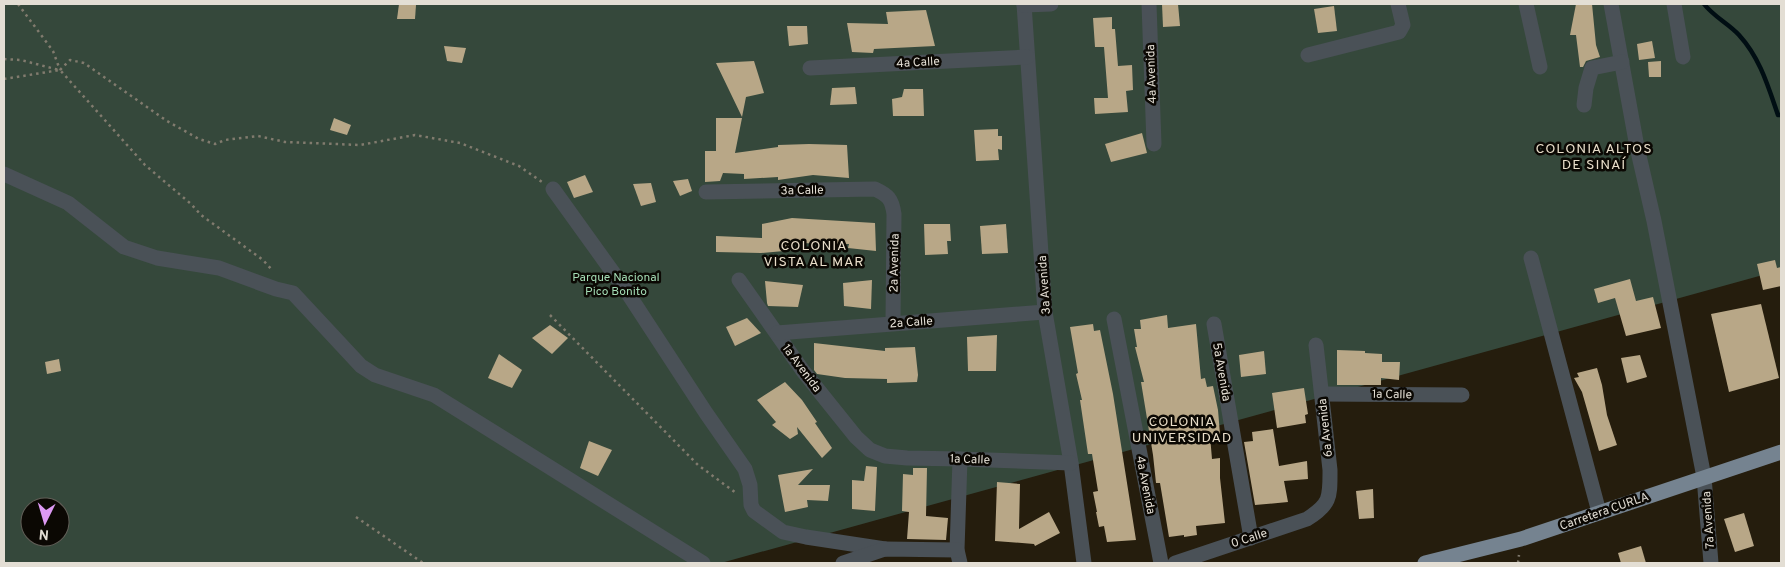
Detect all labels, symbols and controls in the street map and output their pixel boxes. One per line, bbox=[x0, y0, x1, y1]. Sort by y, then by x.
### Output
street label: 4a Avenida bbox=[1143, 44, 1161, 104]
street label: 4a Calle bbox=[896, 54, 940, 72]
district label: COLONIA ALTOS DE SINAÍ bbox=[1535, 141, 1653, 174]
street label: 3a Calle bbox=[780, 183, 824, 199]
street label: 2a Avenida bbox=[886, 233, 904, 293]
district label: COLONIA VISTA AL MAR bbox=[764, 238, 864, 271]
street label: 3a Avenida bbox=[1035, 255, 1055, 315]
park label: Parque Nacional Pico Bonito bbox=[572, 270, 660, 300]
street label: 2a Calle bbox=[889, 314, 933, 332]
street label: 1a Avenida bbox=[778, 341, 824, 396]
street label: 5a Avenida bbox=[1208, 342, 1234, 403]
street label: 1a Calle bbox=[1372, 387, 1412, 403]
street label: 6a Avenida bbox=[1315, 398, 1337, 458]
district label: COLONIA UNIVERSIDAD bbox=[1132, 414, 1232, 447]
street label: 1a Calle bbox=[950, 451, 990, 469]
street label: 4a Avenida bbox=[1132, 455, 1159, 516]
street label: Carretera CURLA bbox=[1558, 489, 1651, 535]
street label: 7a Avenida bbox=[1699, 491, 1719, 549]
north arrow bbox=[20, 497, 70, 547]
text: N bbox=[38, 525, 50, 542]
street label: 0 Calle bbox=[1229, 526, 1270, 552]

